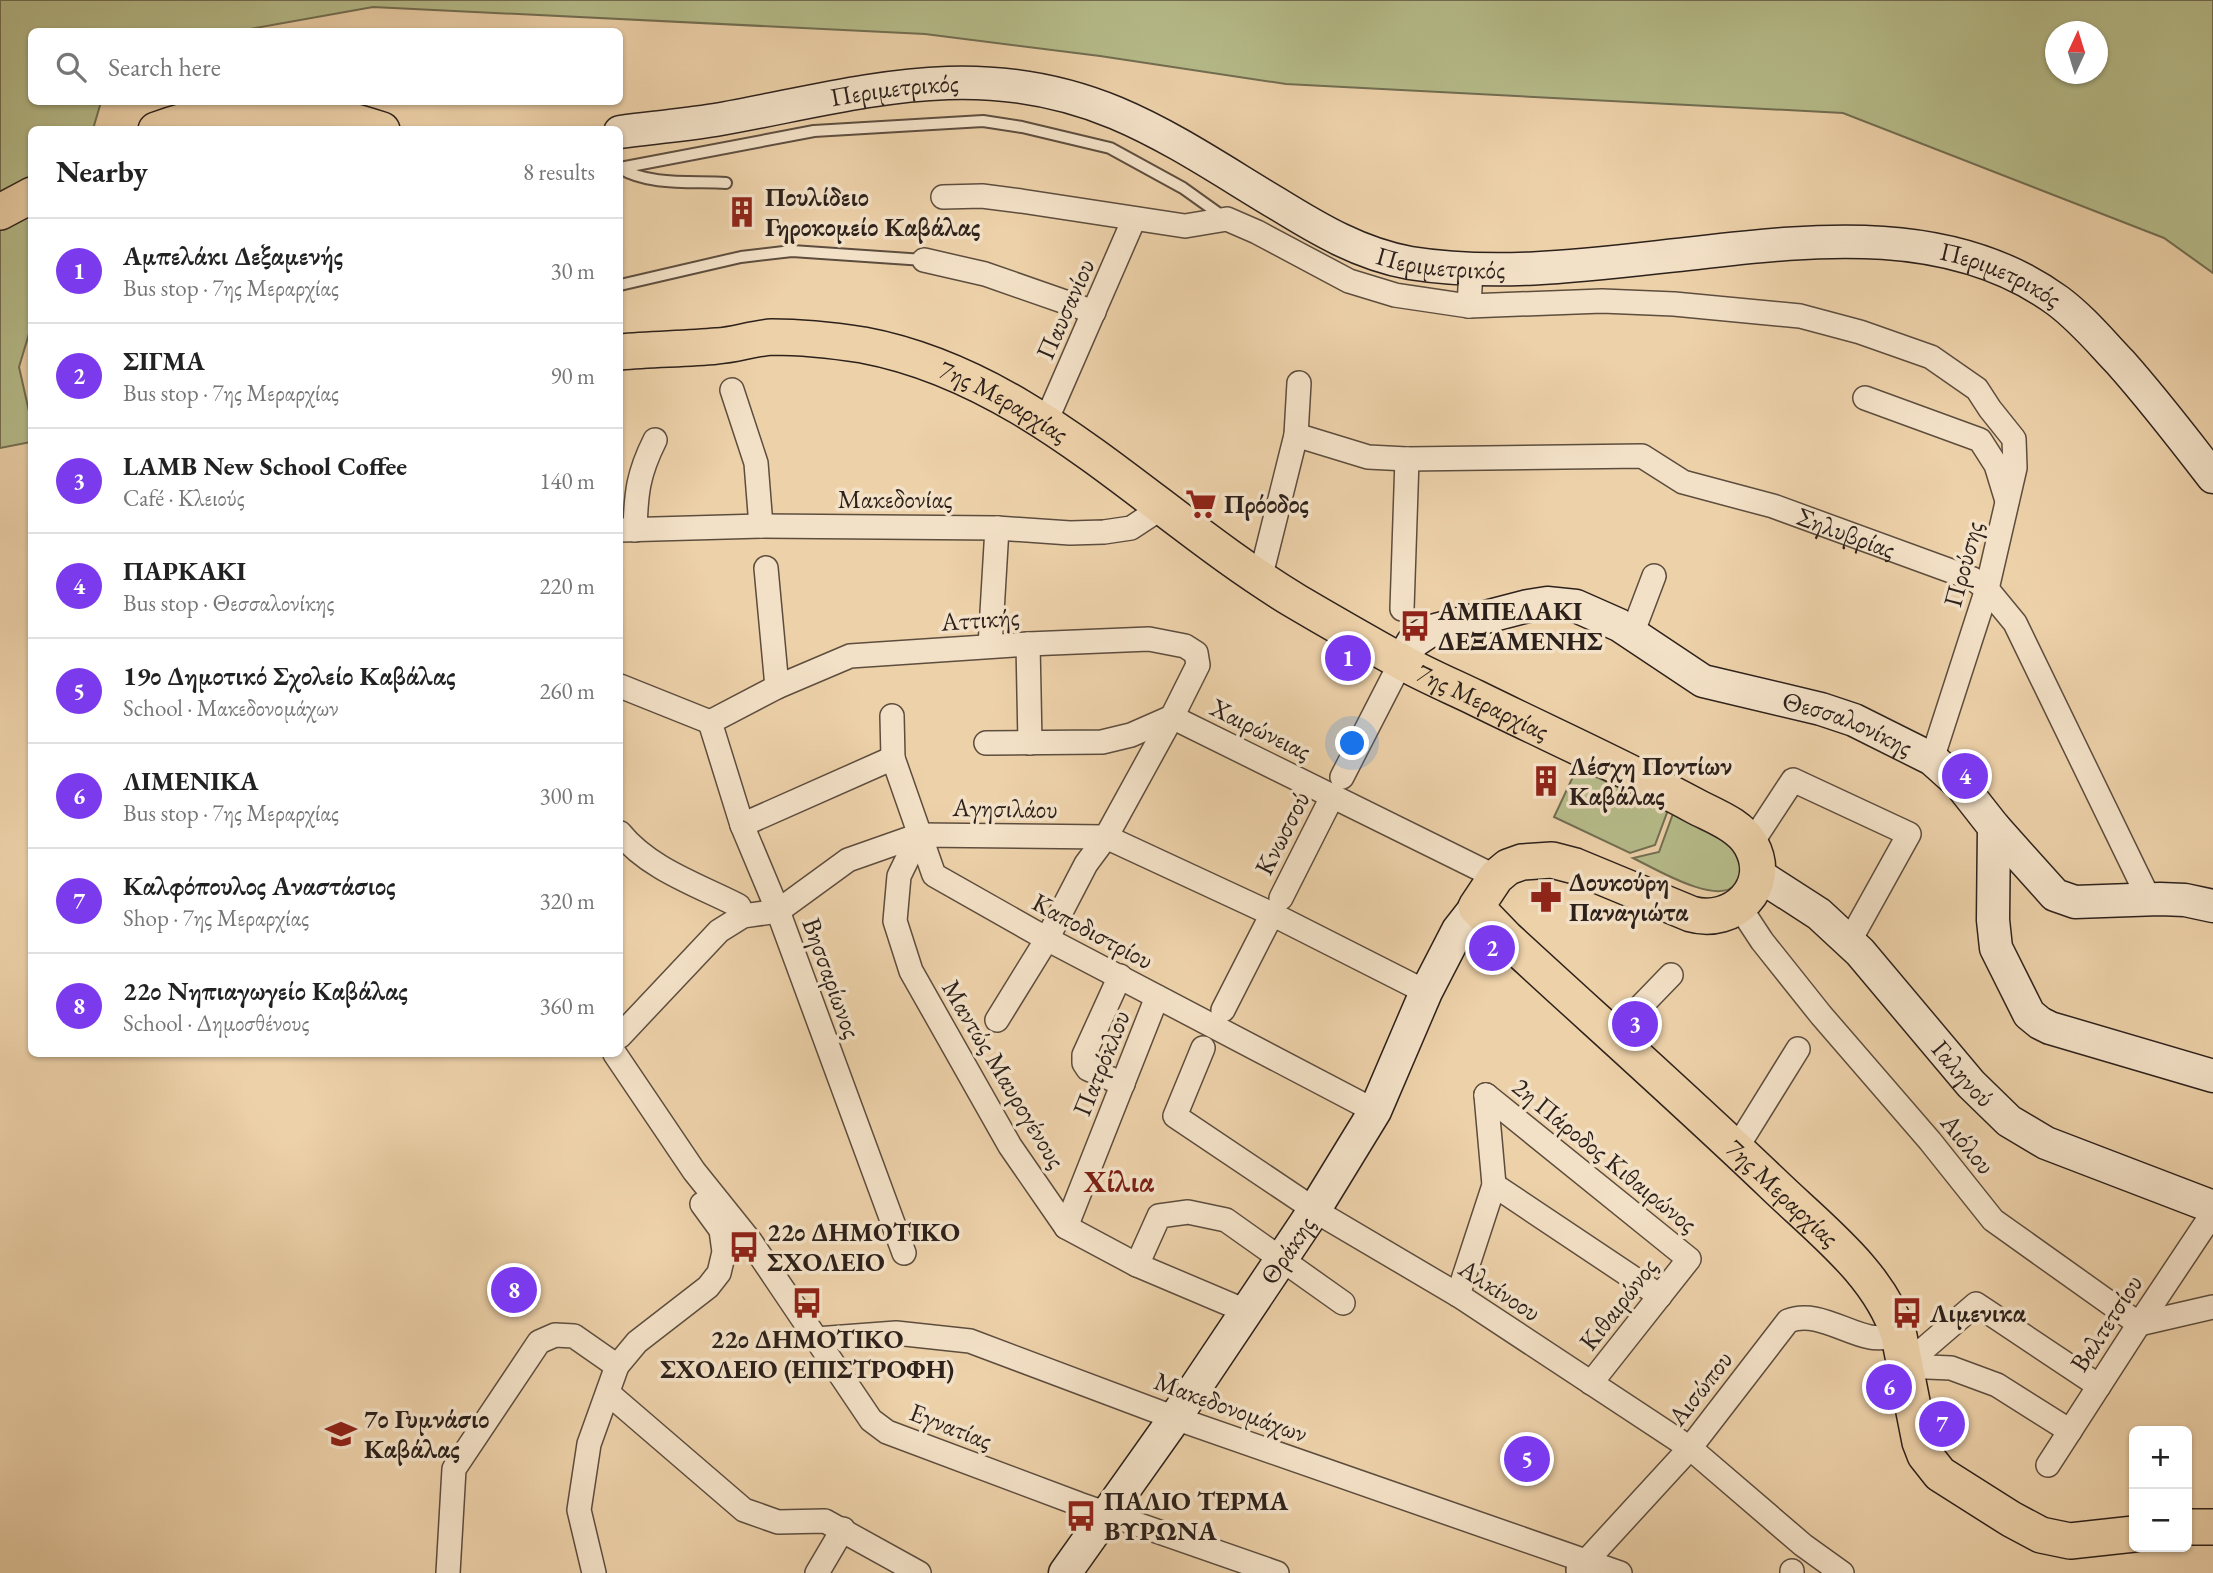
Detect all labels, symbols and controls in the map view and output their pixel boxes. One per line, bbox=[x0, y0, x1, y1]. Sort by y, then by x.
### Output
north arrow bbox=[2045, 21, 2108, 84]
search box bbox=[28, 28, 623, 105]
icon: search bbox=[52, 48, 90, 86]
text: Search here bbox=[108, 50, 221, 84]
street label: Περιμετρικός bbox=[827, 66, 959, 114]
text: Nearby bbox=[56, 152, 148, 191]
text: 8 results bbox=[523, 157, 595, 187]
place label: Πουλίδειο Γηροκομείο Καβάλας bbox=[765, 180, 980, 244]
building icon: Πουλίδειο Γηροκομείο Καβάλας bbox=[725, 195, 759, 229]
street label: Περιμετρικός bbox=[1937, 234, 2069, 315]
street label: Περιμετρικός bbox=[1372, 238, 1505, 286]
text: Αμπελάκι Δεξαμενής bbox=[123, 239, 343, 273]
street label: Παυσανίου bbox=[1028, 253, 1102, 365]
text: 1 bbox=[73, 256, 85, 286]
text: 30 m bbox=[550, 256, 595, 286]
text: Bus stop · 7ης Μεραρχίας bbox=[123, 273, 339, 303]
text: ΣΙΓΜΑ bbox=[123, 344, 205, 378]
street label: 7ης Μεραρχίας bbox=[934, 352, 1075, 450]
text: 2 bbox=[73, 361, 85, 391]
text: 90 m bbox=[550, 361, 595, 391]
text: Bus stop · 7ης Μεραρχίας bbox=[123, 378, 339, 408]
text: LAMB New School Coffee bbox=[123, 449, 407, 483]
text: 3 bbox=[73, 466, 85, 496]
text: 140 m bbox=[539, 466, 595, 496]
street label: Μακεδονίας bbox=[838, 482, 952, 516]
text: Café · Κλειούς bbox=[123, 483, 245, 513]
supermarket icon: Πρόοδος bbox=[1184, 487, 1218, 521]
place label: Πρόοδος bbox=[1224, 487, 1309, 521]
street label: Σηλυβρίας bbox=[1792, 499, 1900, 566]
street label: Προύσης bbox=[1935, 517, 1991, 611]
text: ΠΑΡΚΑΚΙ bbox=[123, 554, 246, 588]
text: 4 bbox=[73, 571, 85, 601]
text: 220 m bbox=[539, 571, 595, 601]
text: Bus stop · Θεσσαλονίκης bbox=[123, 588, 334, 618]
place label: ΑΜΠΕΛΑΚΙ ΔΕΞΑΜΕΝΗΣ bbox=[1437, 594, 1603, 658]
street label: Αττικής bbox=[939, 599, 1020, 639]
bus stop icon: ΑΜΠΕΛΑΚΙ ΔΕΞΑΜΕΝΗΣ bbox=[1398, 609, 1432, 643]
pin: 1 bbox=[1325, 632, 1371, 684]
street label: 7ης Μεραρχίας bbox=[1411, 656, 1555, 748]
text: 19ο Δημοτικό Σχολείο Καβάλας bbox=[123, 659, 455, 693]
text: 5 bbox=[73, 676, 85, 706]
text: 260 m bbox=[539, 676, 595, 706]
street label: Θεσσαλονίκης bbox=[1779, 683, 1919, 764]
street label: Χαιρώνειας bbox=[1204, 690, 1317, 768]
text: School · Μακεδονομάχων bbox=[123, 693, 339, 723]
your location bbox=[1335, 726, 1369, 760]
place label: Λέσχη Ποντίων Καβάλας bbox=[1568, 749, 1732, 813]
pin: 4 bbox=[1942, 750, 1988, 802]
text: ΛΙΜΕΝΙΚΑ bbox=[123, 764, 259, 798]
building icon: Λέσχη Ποντίων Καβάλας bbox=[1529, 764, 1563, 798]
text: 6 bbox=[73, 781, 85, 811]
text: 300 m bbox=[539, 781, 595, 811]
street label: Κνωσσού bbox=[1247, 785, 1317, 881]
street label: Αγησιλάου bbox=[951, 790, 1058, 826]
text: Bus stop · 7ης Μεραρχίας bbox=[123, 798, 339, 828]
place label: Δουκούρη Παναγιώτα bbox=[1569, 865, 1689, 929]
text: Καλφόπουλος Αναστάσιος bbox=[123, 869, 395, 903]
pharmacy icon: Δουκούρη Παναγιώτα bbox=[1529, 880, 1563, 914]
street label: Καποδιστρίου bbox=[1027, 885, 1159, 977]
text: 7 bbox=[73, 886, 85, 916]
text: 320 m bbox=[539, 886, 595, 916]
text: Shop · 7ης Μεραρχίας bbox=[123, 903, 309, 933]
street label: Βησσαρίωνος bbox=[795, 913, 869, 1043]
pin: 2 bbox=[1469, 922, 1515, 974]
street label: Μαντώς Μαυρογένους bbox=[934, 973, 1074, 1175]
text: 22ο Νηπιαγωγείο Καβάλας bbox=[123, 974, 408, 1008]
text: 8 bbox=[73, 991, 85, 1021]
text: 360 m bbox=[539, 991, 595, 1021]
pin: 3 bbox=[1612, 998, 1658, 1050]
street label: Πατρόκλου bbox=[1064, 1005, 1138, 1121]
text: School · Δημοσθένους bbox=[123, 1008, 309, 1038]
street label: Γαληνού bbox=[1924, 1033, 2002, 1115]
street label: 2η Πάροδος Κιθαιρώνος bbox=[1506, 1070, 1704, 1240]
street label: Αιόλου bbox=[1933, 1106, 2003, 1181]
street label: 7ης Μεραρχίας bbox=[1719, 1131, 1847, 1254]
district label: Χίλια bbox=[1083, 1162, 1155, 1201]
street label: Θράκης bbox=[1252, 1209, 1323, 1291]
place label: 22ο ΔΗΜΟΤΙΚΟ ΣΧΟΛΕΙΟ bbox=[767, 1215, 960, 1279]
bus stop icon: 22ο ΔΗΜΟΤΙΚΟ ΣΧΟΛΕΙΟ bbox=[727, 1230, 761, 1264]
street label: Αλκίνοου bbox=[1452, 1250, 1547, 1329]
street label: Κιθαιρώνος bbox=[1571, 1251, 1665, 1357]
pin: 8 bbox=[491, 1264, 537, 1316]
street label: Βαλτετσίου bbox=[2062, 1268, 2150, 1378]
bus stop icon: 22ο ΔΗΜΟΤΙΚΟ ΣΧΟΛΕΙΟ (ΕΠΙΣΤΡΟΦΗ) bbox=[790, 1286, 824, 1320]
bus stop icon: Λιμενικα bbox=[1890, 1296, 1924, 1330]
place label: Λιμενικα bbox=[1929, 1296, 2027, 1330]
place label: 22ο ΔΗΜΟΤΙΚΟ ΣΧΟΛΕΙΟ (ΕΠΙΣΤΡΟΦΗ) bbox=[660, 1322, 954, 1386]
street label: Αισώπου bbox=[1659, 1343, 1740, 1433]
pin: 6 bbox=[1866, 1361, 1912, 1413]
street label: Μακεδονομάχων bbox=[1150, 1364, 1312, 1450]
street label: Εγνατίας bbox=[905, 1395, 997, 1457]
pin: 7 bbox=[1919, 1398, 1965, 1450]
place label: 7ο Γυμνάσιο Καβάλας bbox=[364, 1402, 490, 1466]
school or university icon: 7ο Γυμνάσιο Καβάλας bbox=[324, 1417, 358, 1451]
map controls bbox=[2129, 1426, 2192, 1552]
button: + bbox=[2129, 1426, 2192, 1489]
pin: 5 bbox=[1504, 1433, 1550, 1485]
place label: ΠΑΛΙΟ ΤΕΡΜΑ ΒΥΡΩΝΑ bbox=[1104, 1484, 1289, 1548]
button: − bbox=[2129, 1489, 2192, 1552]
bus stop icon: ΠΑΛΙΟ ΤΕΡΜΑ ΒΥΡΩΝΑ bbox=[1064, 1499, 1098, 1533]

